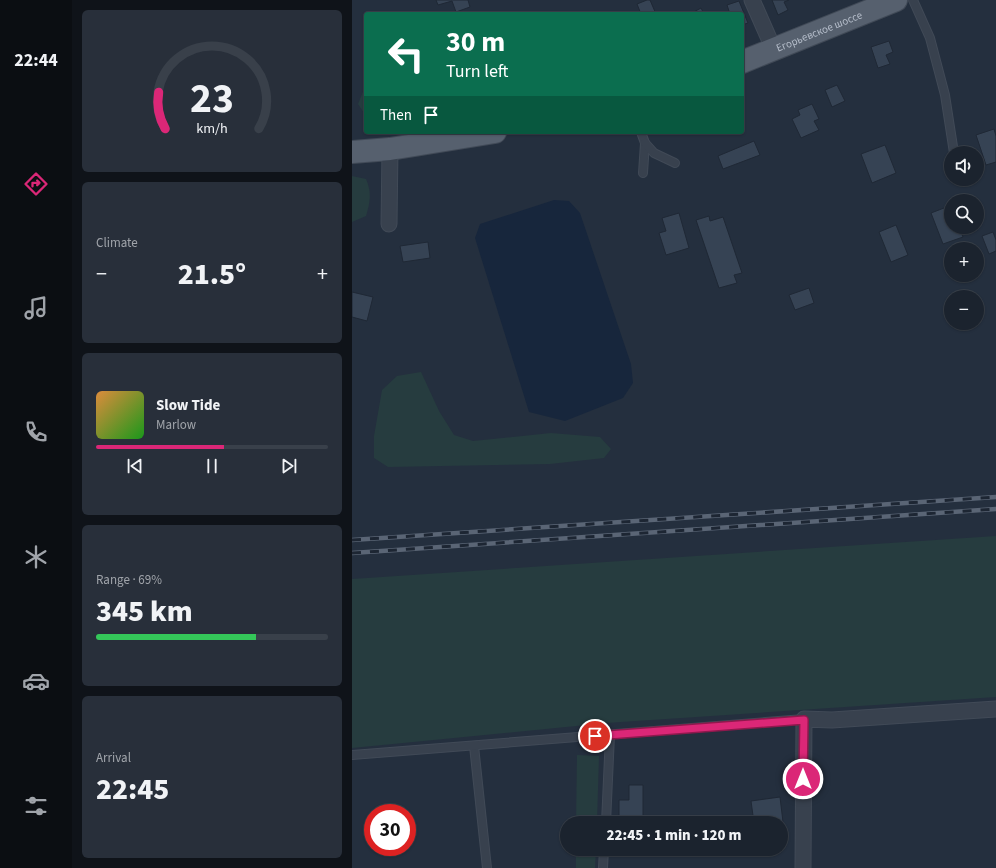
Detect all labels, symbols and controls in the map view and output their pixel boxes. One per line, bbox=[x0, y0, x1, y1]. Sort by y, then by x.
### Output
street label: Егорьевское шоссе bbox=[774, 7, 865, 56]
text: 30 m bbox=[446, 22, 505, 62]
icon: left bbox=[380, 28, 432, 80]
text: 22:44 bbox=[14, 48, 58, 73]
text: Turn left bbox=[446, 59, 508, 84]
text: 23 bbox=[190, 69, 234, 129]
icon: arrive bbox=[420, 104, 442, 126]
text: Then bbox=[380, 105, 412, 126]
text: km/h bbox=[196, 117, 228, 138]
map controls bbox=[944, 146, 984, 330]
button: sound bbox=[944, 146, 984, 186]
icon: directions bbox=[22, 170, 50, 198]
button: search bbox=[944, 194, 984, 234]
text: Climate bbox=[96, 234, 138, 252]
button: + bbox=[944, 242, 984, 282]
text: 21.5° bbox=[178, 253, 246, 296]
text: − bbox=[96, 258, 107, 290]
text: + bbox=[317, 258, 328, 290]
button: − bbox=[944, 290, 984, 330]
icon: music bbox=[22, 294, 50, 322]
text: Slow Tide bbox=[156, 395, 220, 416]
text: Marlow bbox=[156, 416, 196, 434]
icon: phone bbox=[22, 418, 50, 446]
icon: previous bbox=[124, 455, 146, 477]
icon: pause bbox=[201, 455, 223, 477]
icon: next bbox=[278, 455, 300, 477]
icon: climate bbox=[22, 543, 50, 571]
text: Range · 69% bbox=[96, 571, 162, 589]
text: 345 km bbox=[96, 590, 193, 633]
icon: car bbox=[22, 667, 50, 695]
pin bbox=[578, 719, 612, 753]
icon: arrive bbox=[584, 725, 606, 747]
text: Arrival bbox=[96, 749, 131, 767]
position arrow bbox=[782, 758, 824, 800]
text: 22:45 bbox=[96, 768, 169, 811]
icon: filters bbox=[22, 792, 50, 820]
speed limit sign: 30 bbox=[364, 804, 416, 856]
text: 22:45 · 1 min · 120 m bbox=[607, 825, 741, 846]

